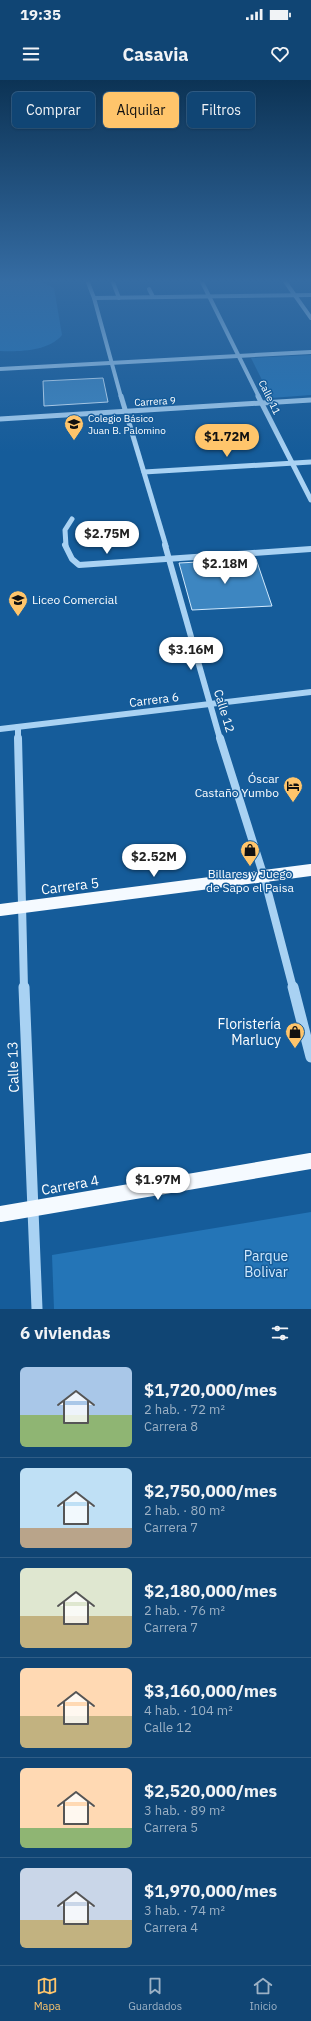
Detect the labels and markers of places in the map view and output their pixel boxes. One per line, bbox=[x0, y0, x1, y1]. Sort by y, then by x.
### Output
place label: Colegio Básico Juan B. Palomino bbox=[88, 412, 166, 437]
school or university icon: Colegio Básico Juan B. Palomino bbox=[63, 413, 85, 441]
pin: $1.72M bbox=[194, 424, 260, 458]
pin: $2.75M bbox=[74, 521, 140, 555]
pin: $2.18M bbox=[192, 551, 258, 585]
school or university icon: Liceo Comercial bbox=[7, 589, 29, 617]
place label: Liceo Comercial bbox=[32, 592, 117, 607]
pin: $3.16M bbox=[158, 637, 224, 671]
place label: Óscar Castaño Yumbo bbox=[195, 771, 280, 800]
hotel icon: Óscar Castaño Yumbo bbox=[282, 775, 304, 803]
shop icon: Billares y Juego de Sapo el Paisa bbox=[239, 839, 261, 867]
pin: $2.52M bbox=[121, 844, 187, 878]
place label: Billares y Juego de Sapo el Paisa bbox=[206, 866, 294, 895]
place label: Floristería Marlucy bbox=[218, 1015, 282, 1049]
shop icon: Floristería Marlucy bbox=[284, 1021, 306, 1049]
pin: $1.97M bbox=[125, 1167, 191, 1201]

